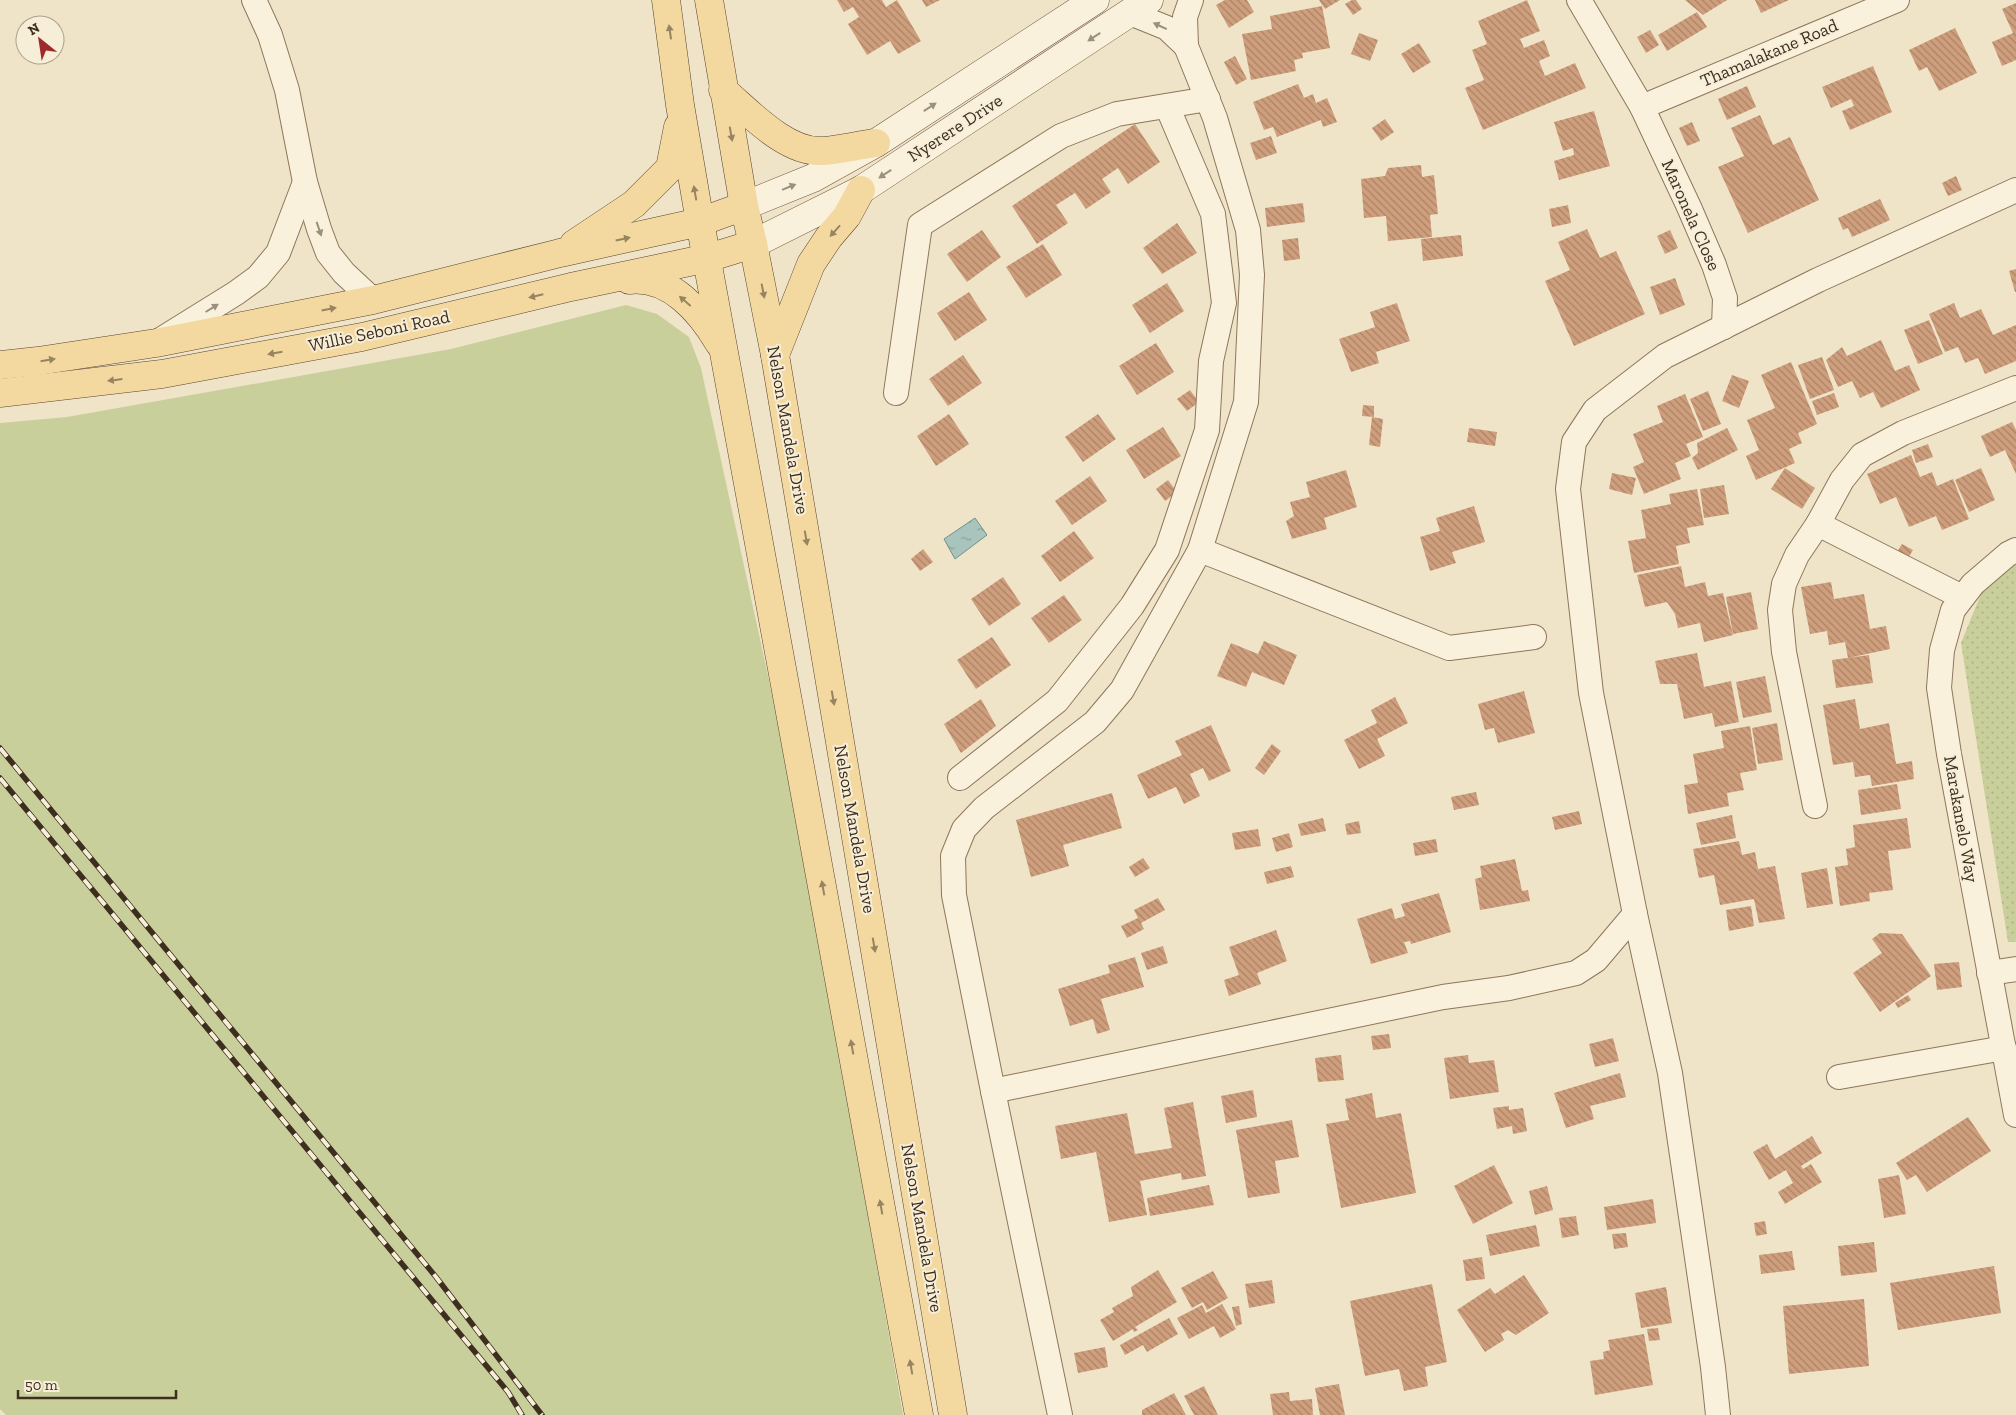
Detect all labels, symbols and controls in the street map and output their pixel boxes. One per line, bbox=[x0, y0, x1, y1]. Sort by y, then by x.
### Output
street label: Thamalakane Road bbox=[1697, 14, 1841, 92]
north arrow bbox=[15, 15, 65, 65]
text: N bbox=[25, 19, 43, 39]
one-way arrow bbox=[1153, 21, 1167, 29]
one-way arrow bbox=[666, 24, 674, 40]
one-way arrow bbox=[1087, 32, 1100, 41]
street label: Nyerere Drive bbox=[903, 89, 1007, 167]
one-way arrow bbox=[924, 103, 937, 112]
one-way arrow bbox=[728, 127, 736, 143]
street label: Maronela Close bbox=[1657, 156, 1725, 274]
one-way arrow bbox=[878, 170, 892, 179]
one-way arrow bbox=[782, 183, 796, 191]
one-way arrow bbox=[691, 184, 699, 200]
one-way arrow bbox=[316, 222, 324, 237]
one-way arrow bbox=[829, 224, 840, 237]
one-way arrow bbox=[616, 235, 631, 243]
one-way arrow bbox=[759, 284, 767, 299]
one-way arrow bbox=[529, 292, 544, 300]
one-way arrow bbox=[680, 295, 692, 307]
one-way arrow bbox=[205, 303, 219, 313]
one-way arrow bbox=[321, 304, 337, 312]
street label: Willie Seboni Road bbox=[306, 305, 452, 357]
street label: Nelson Mandela Drive bbox=[762, 344, 814, 516]
one-way arrow bbox=[266, 350, 282, 358]
one-way arrow bbox=[41, 355, 57, 363]
one-way arrow bbox=[106, 376, 122, 384]
one-way arrow bbox=[802, 530, 810, 546]
one-way arrow bbox=[829, 690, 837, 706]
street label: Nelson Mandela Drive bbox=[829, 743, 881, 915]
street label: Marakanelo Way bbox=[1939, 754, 1983, 885]
one-way arrow bbox=[819, 880, 827, 895]
one-way arrow bbox=[870, 937, 878, 953]
one-way arrow bbox=[848, 1039, 856, 1055]
street label: Nelson Mandela Drive bbox=[896, 1142, 948, 1314]
one-way arrow bbox=[877, 1199, 885, 1215]
one-way arrow bbox=[906, 1359, 914, 1375]
scale bar bbox=[18, 1368, 175, 1400]
text: 50 m bbox=[25, 1376, 58, 1394]

